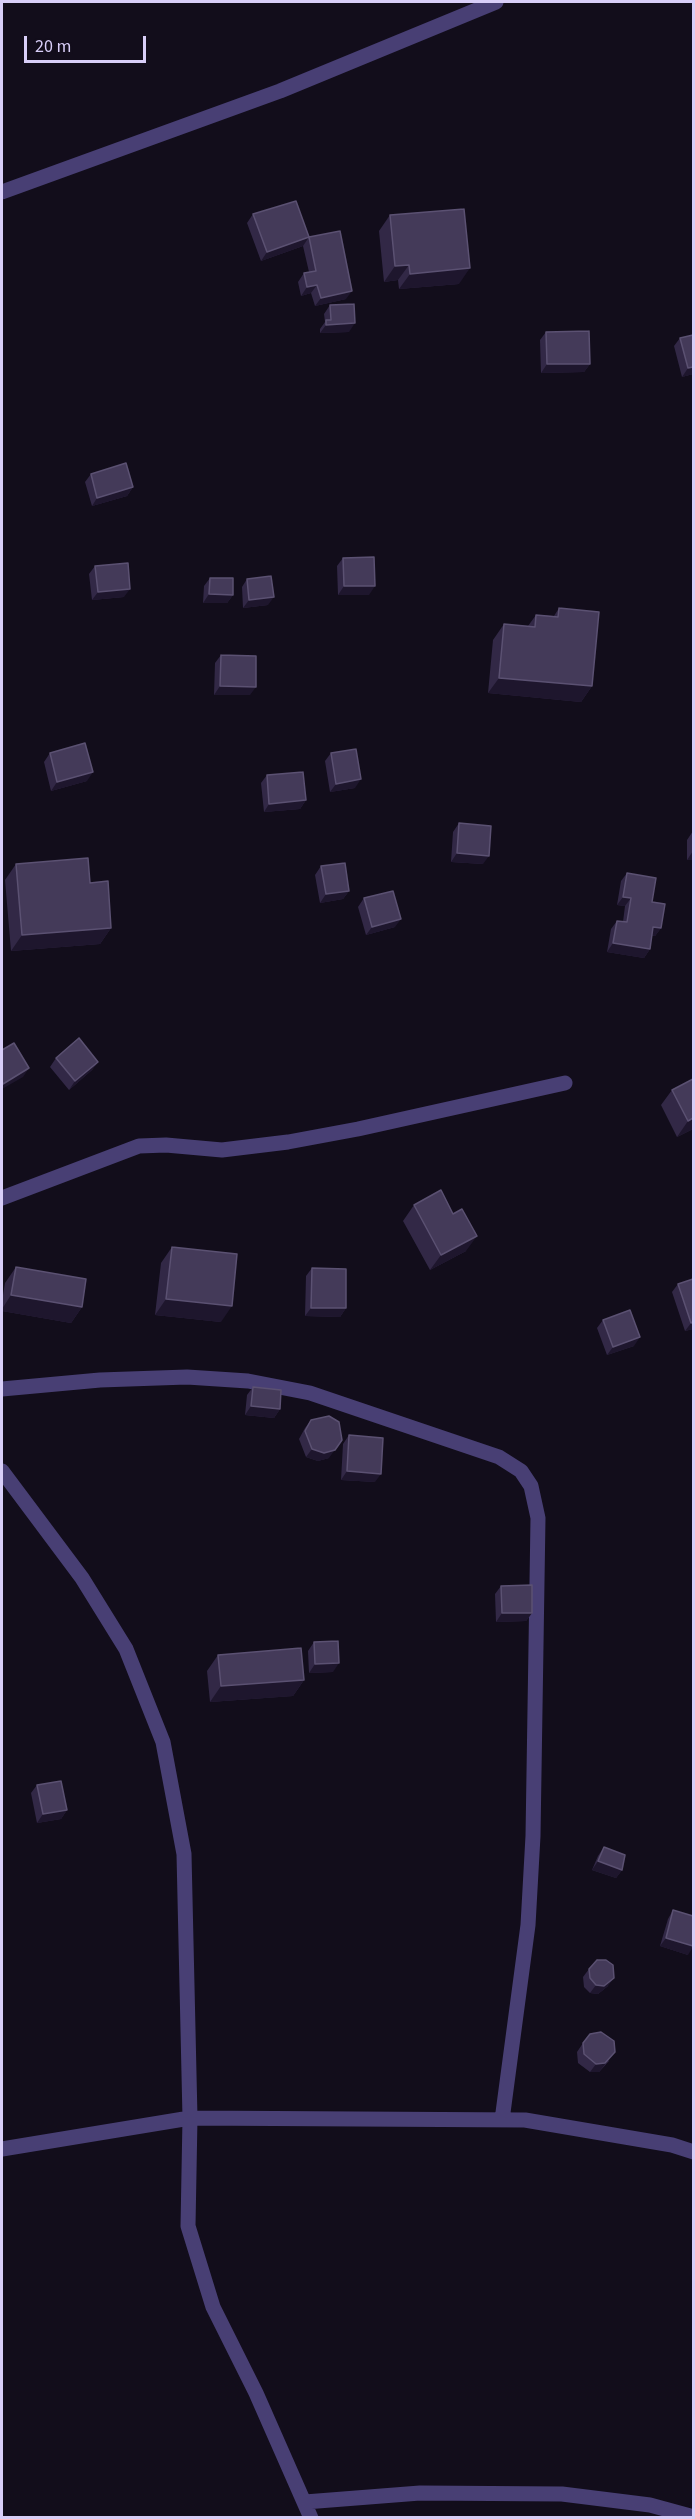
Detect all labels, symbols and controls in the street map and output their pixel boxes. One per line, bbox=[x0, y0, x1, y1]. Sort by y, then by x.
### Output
scale bar bbox=[27, 24, 148, 62]
text: 20 m bbox=[35, 34, 71, 59]

